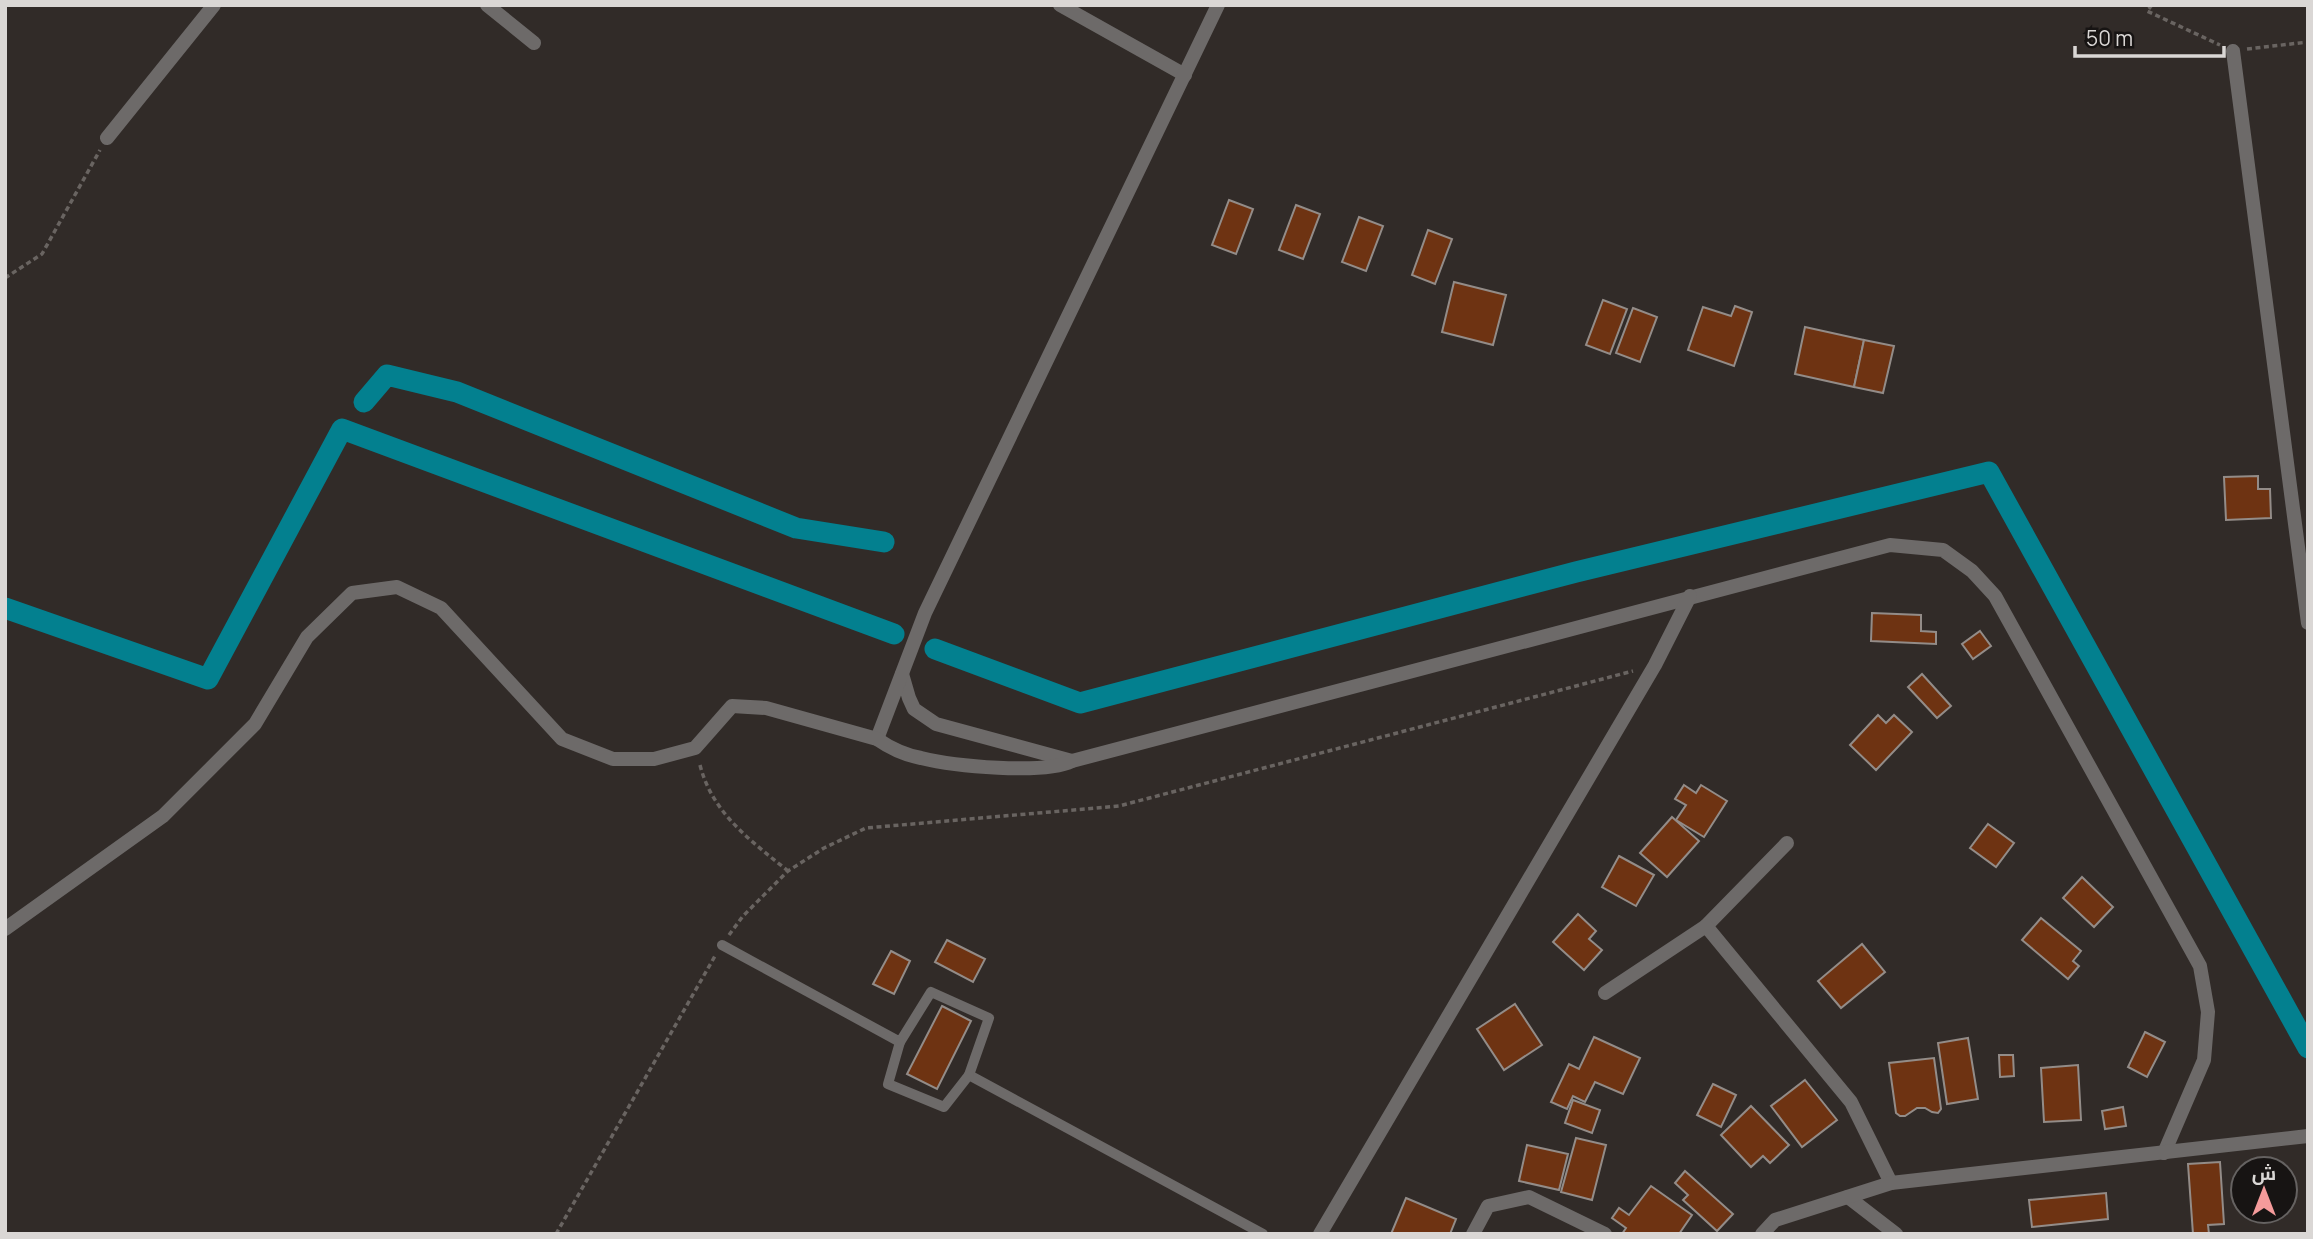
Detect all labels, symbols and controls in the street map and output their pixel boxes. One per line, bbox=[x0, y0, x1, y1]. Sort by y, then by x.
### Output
scale bar bbox=[2075, 14, 2224, 58]
text: 50 m bbox=[2086, 24, 2133, 52]
north arrow bbox=[2229, 1155, 2299, 1225]
text: ش bbox=[2252, 1160, 2276, 1186]

